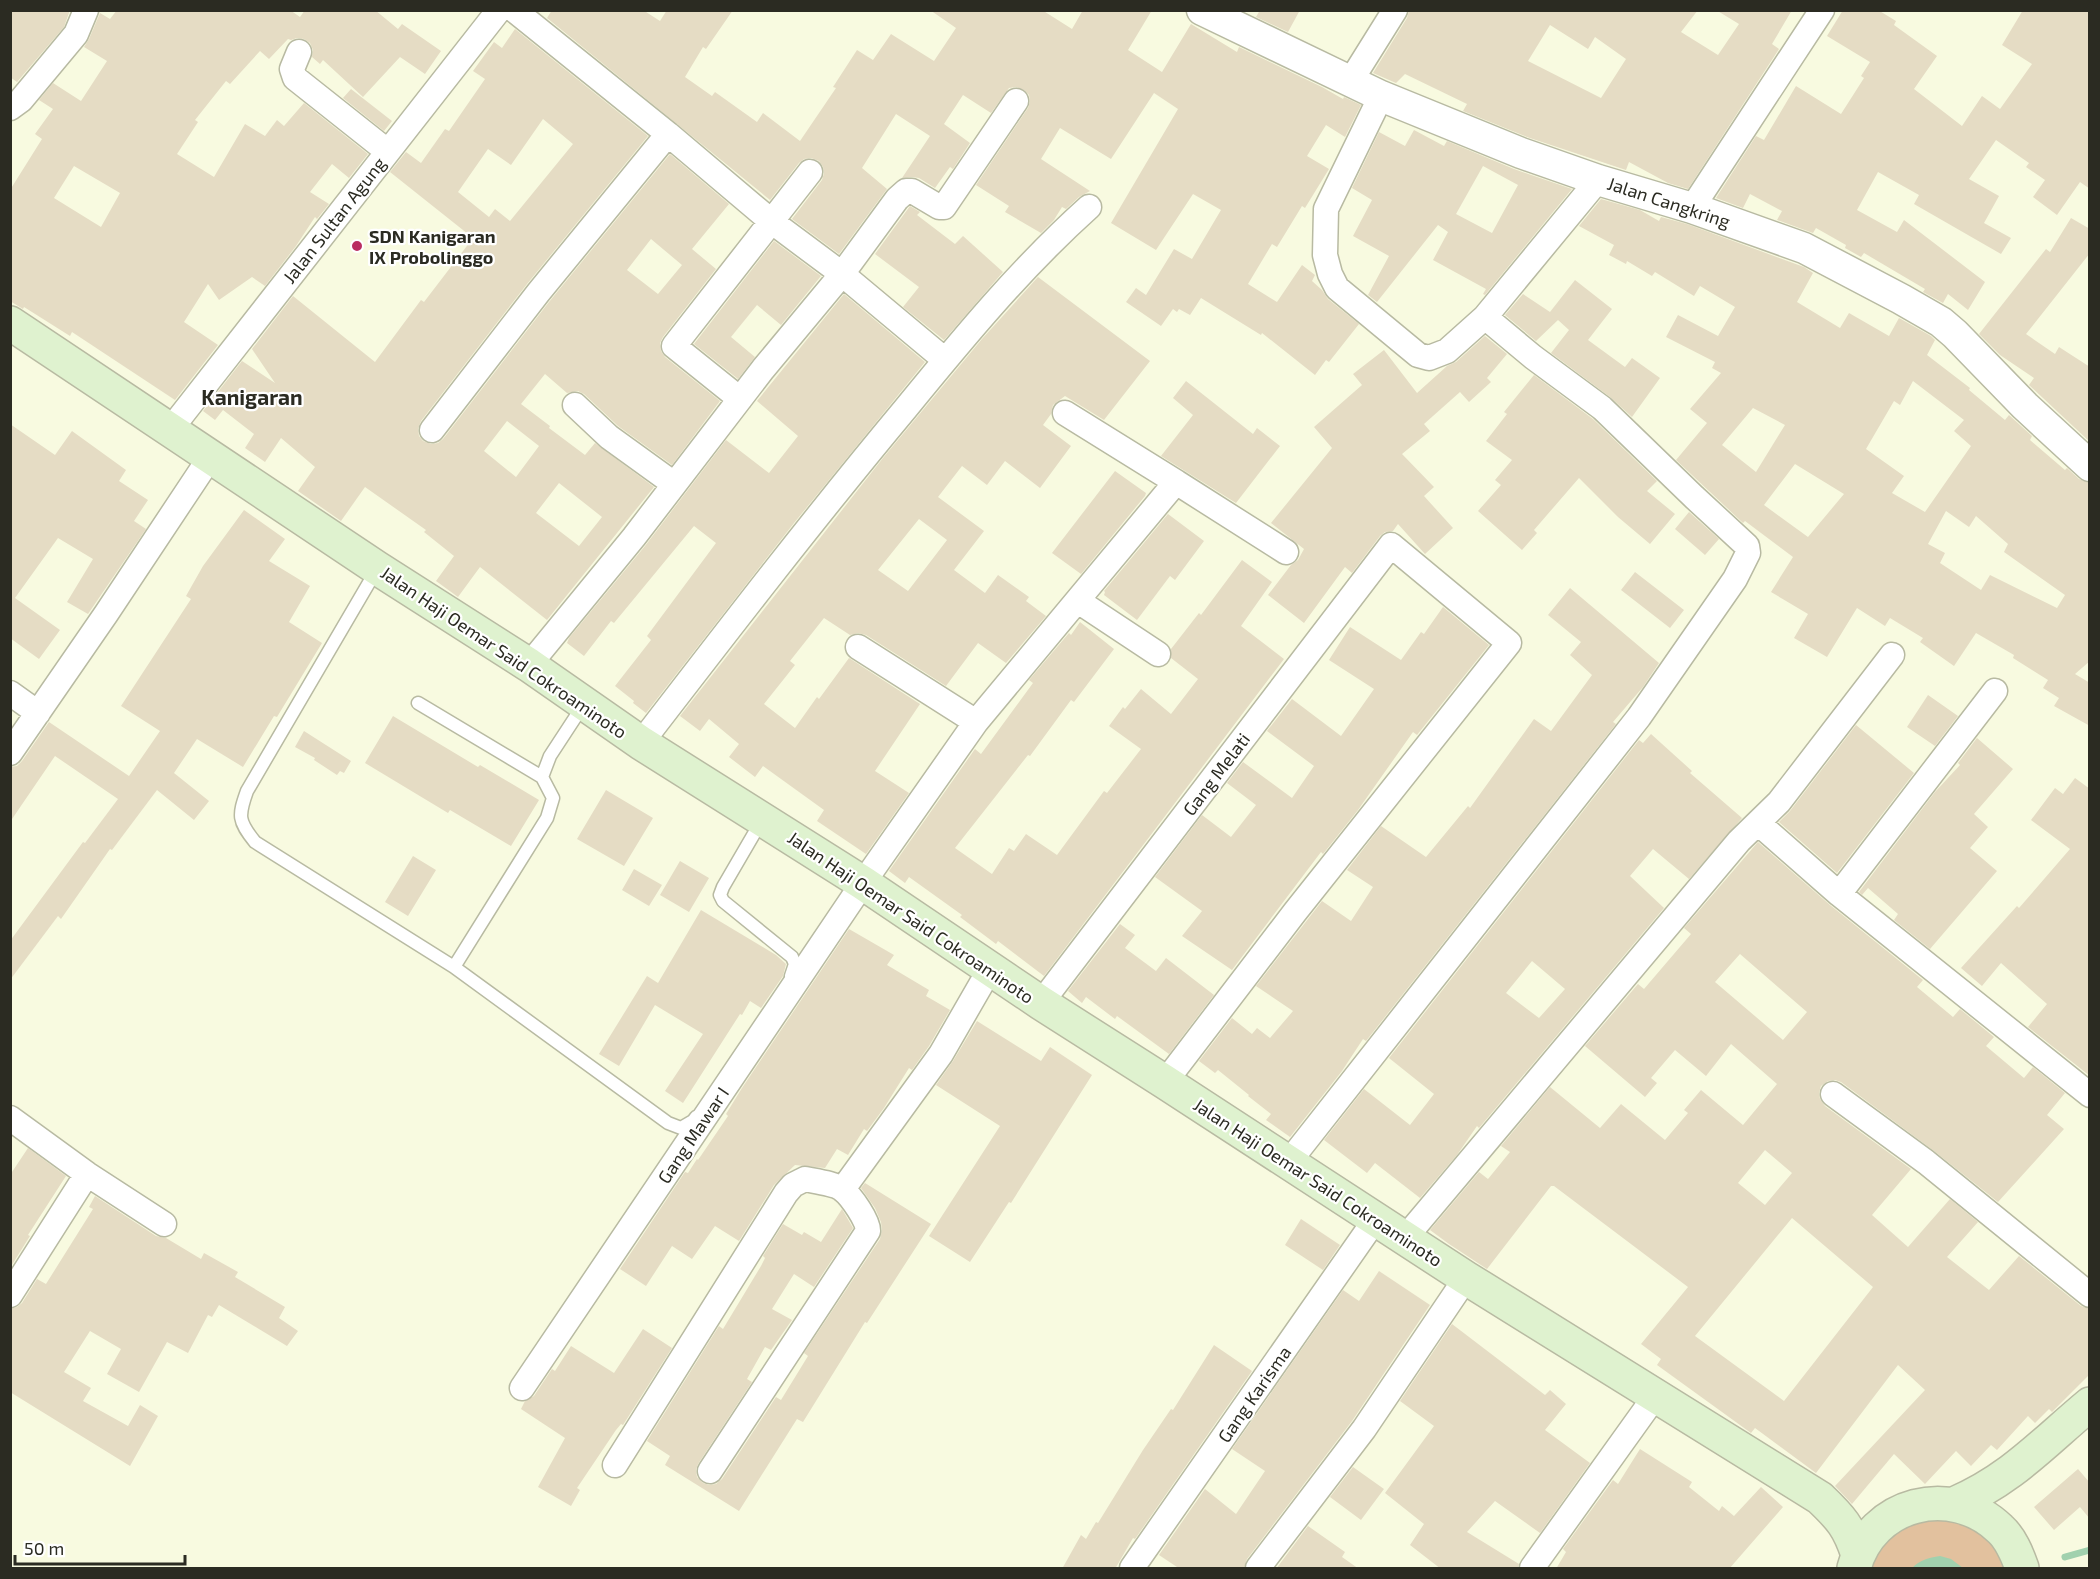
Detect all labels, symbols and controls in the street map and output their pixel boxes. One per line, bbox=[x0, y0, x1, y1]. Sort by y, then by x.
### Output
street label: Jalan Sultan Agung bbox=[278, 153, 390, 287]
street label: Jalan Cangkring bbox=[1605, 172, 1733, 232]
place label: SDN Kanigaran IX Probolinggo bbox=[369, 225, 496, 268]
marker: SDN Kanigaran IX Probolinggo bbox=[350, 239, 364, 253]
district label: Kanigaran bbox=[201, 384, 303, 409]
street label: Jalan Haji Oemar Said Cokroaminoto bbox=[377, 561, 631, 743]
street label: Gang Melati bbox=[1178, 728, 1254, 820]
street label: Jalan Haji Oemar Said Cokroaminoto bbox=[784, 826, 1038, 1008]
street label: Gang Mawar I bbox=[653, 1083, 733, 1187]
street label: Jalan Haji Oemar Said Cokroaminoto bbox=[1189, 1093, 1447, 1271]
street label: Gang Karisma bbox=[1213, 1342, 1295, 1446]
scale bar bbox=[15, 1528, 184, 1566]
text: 50 m bbox=[24, 1537, 64, 1559]

